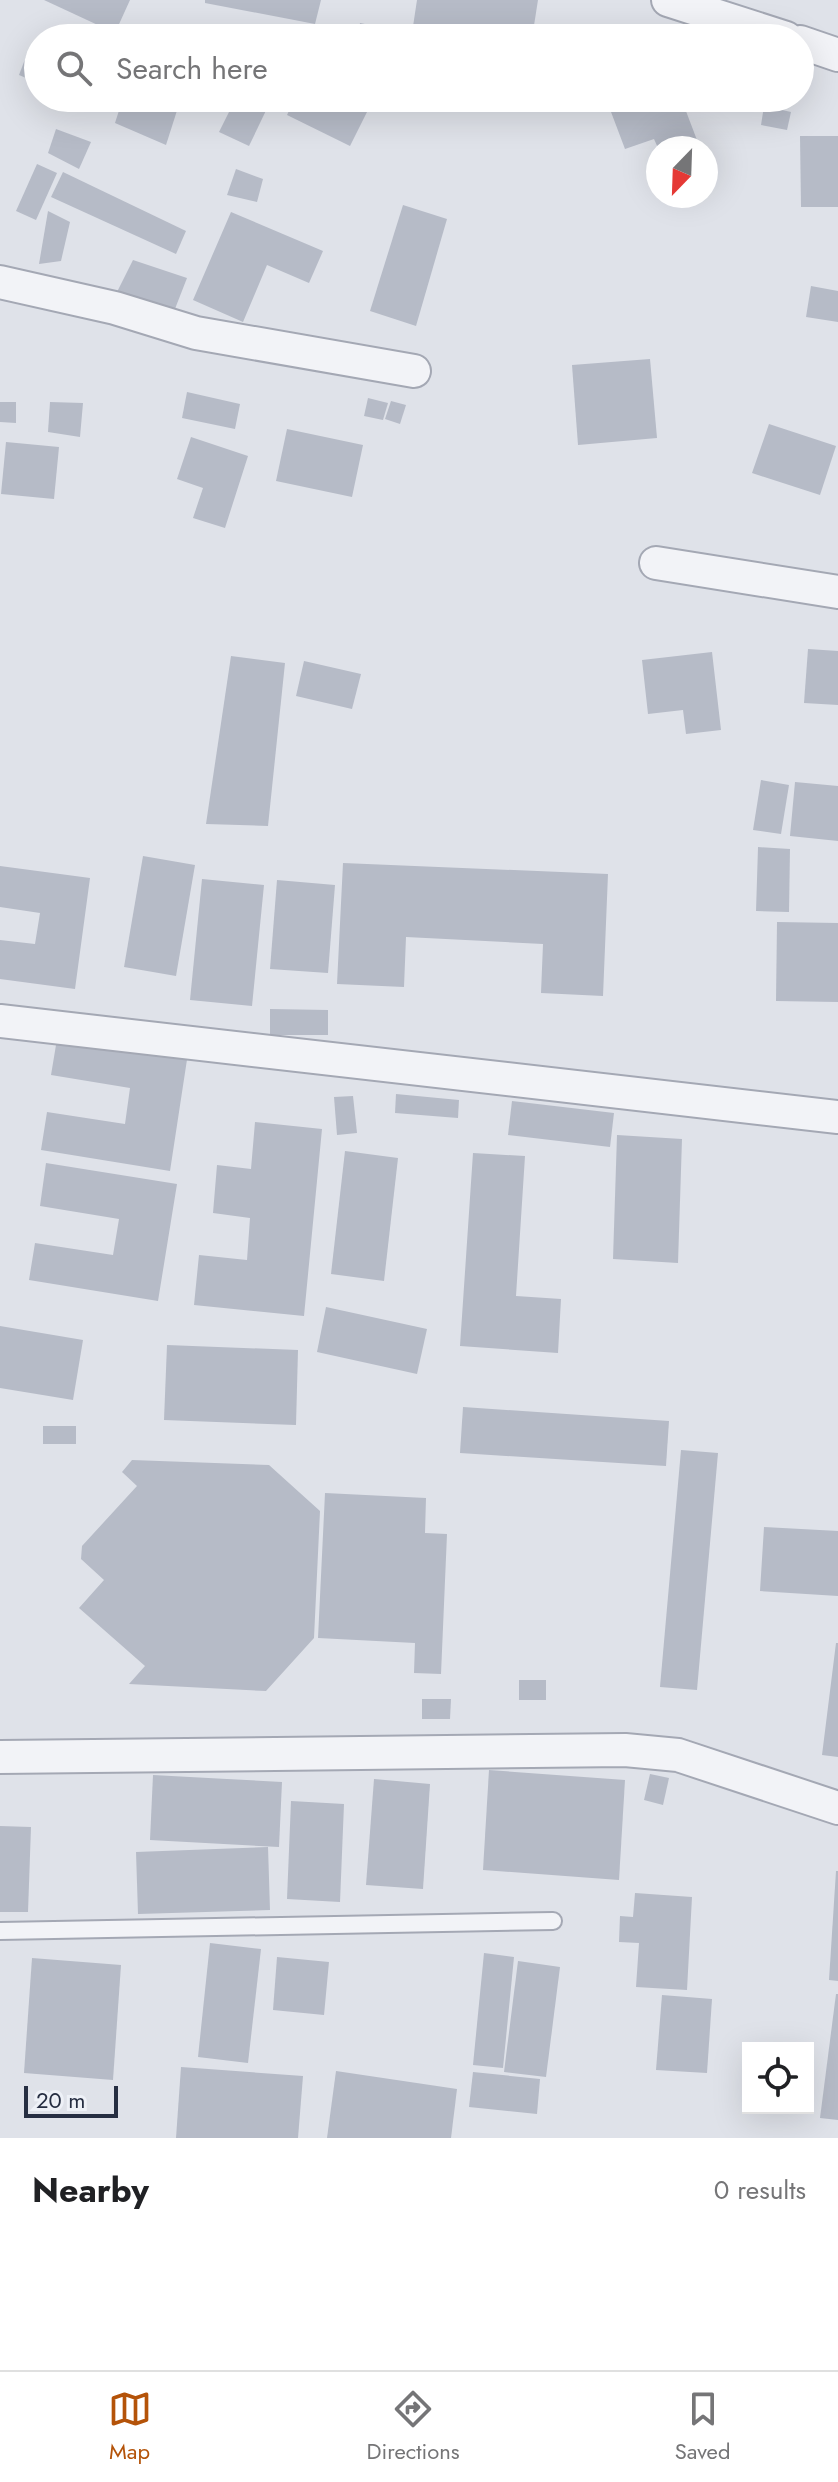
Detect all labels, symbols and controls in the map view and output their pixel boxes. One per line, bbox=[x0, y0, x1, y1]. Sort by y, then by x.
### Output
search box bbox=[24, 24, 814, 112]
icon: search bbox=[52, 46, 96, 90]
text: Search here bbox=[116, 47, 268, 90]
north arrow bbox=[646, 136, 718, 208]
map controls bbox=[742, 2042, 814, 2114]
button: locate bbox=[742, 2042, 814, 2114]
scale bar bbox=[24, 2082, 118, 2118]
text: 20 m bbox=[36, 2084, 85, 2116]
text: Nearby bbox=[32, 2166, 149, 2215]
text: 0 results bbox=[714, 2171, 806, 2209]
tab: Map bbox=[108, 2387, 152, 2467]
tab: Directions bbox=[367, 2387, 460, 2467]
tab: Saved bbox=[675, 2387, 730, 2467]

